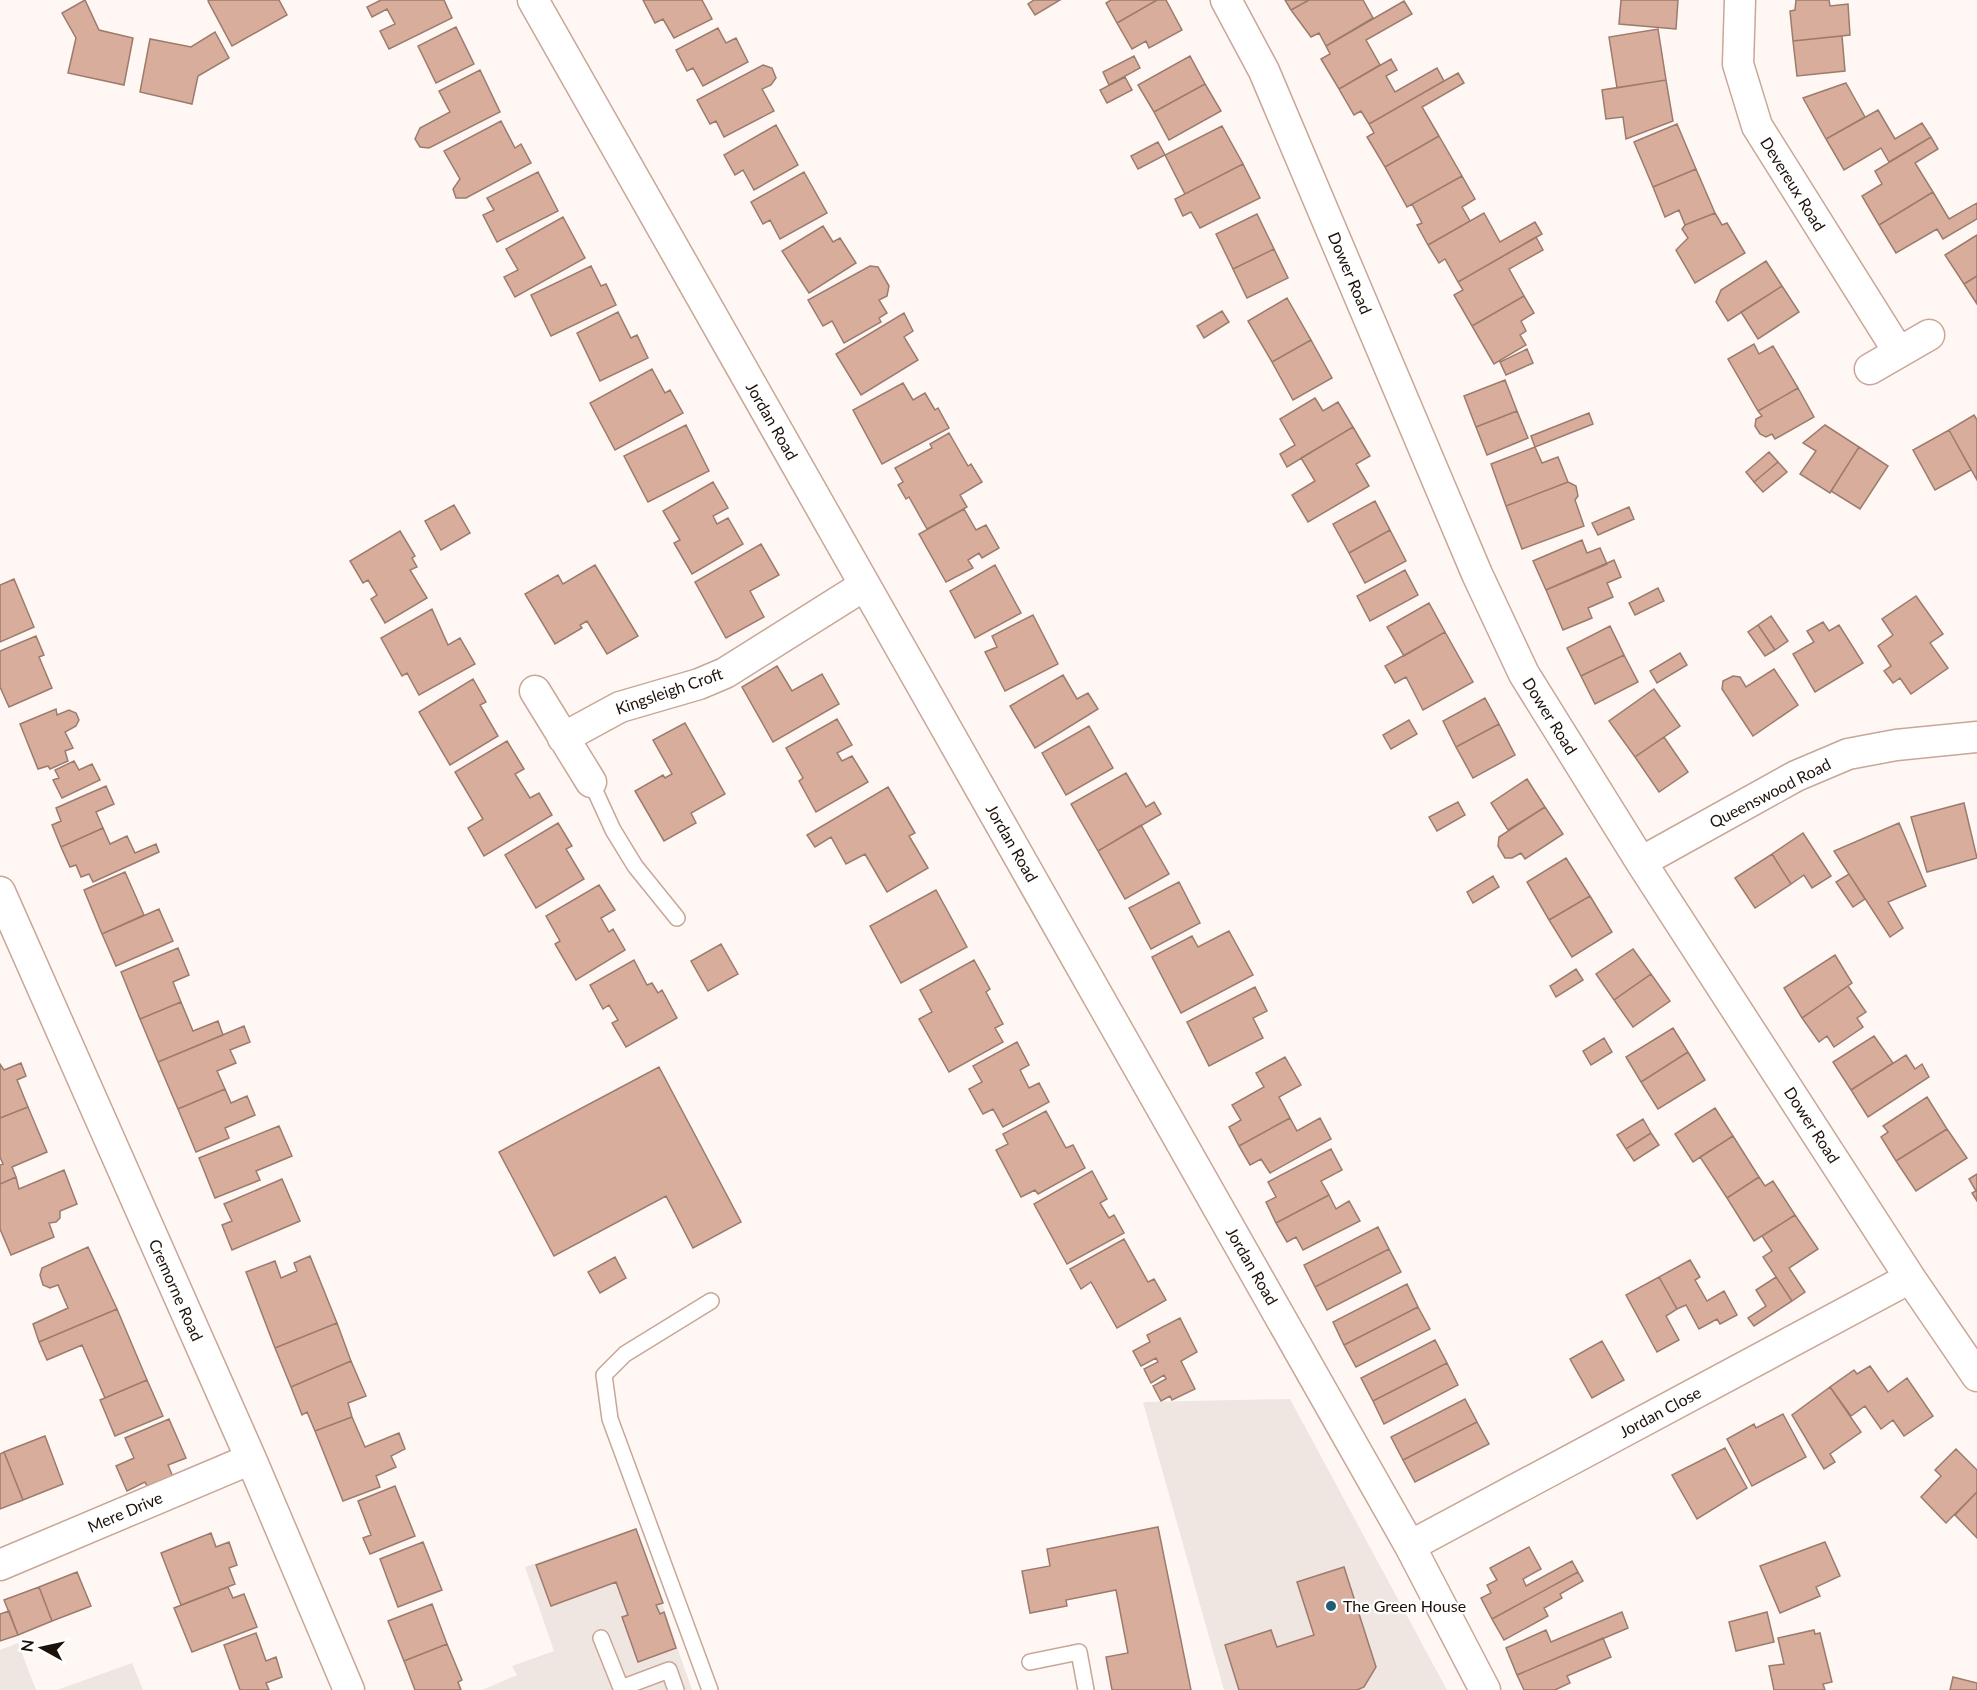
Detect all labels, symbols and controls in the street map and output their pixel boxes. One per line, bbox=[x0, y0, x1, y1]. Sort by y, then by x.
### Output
street label: Devereux Road bbox=[1757, 133, 1830, 234]
street label: Dower Road bbox=[1325, 229, 1376, 317]
street label: Jordan Road bbox=[743, 379, 802, 463]
street label: Kingsleigh Croft bbox=[613, 663, 725, 718]
street label: Dower Road bbox=[1519, 674, 1582, 758]
street label: Queenswood Road bbox=[1706, 754, 1834, 831]
street label: Jordan Road bbox=[983, 801, 1042, 885]
street label: Dower Road bbox=[1781, 1083, 1844, 1166]
street label: Jordan Road bbox=[1223, 1224, 1282, 1308]
street label: Cremorne Road bbox=[145, 1236, 207, 1344]
street label: Jordan Close bbox=[1616, 1382, 1704, 1441]
street label: Mere Drive bbox=[85, 1487, 165, 1536]
place label: The Green House bbox=[1343, 1596, 1466, 1615]
marker: The Green House bbox=[1324, 1599, 1338, 1613]
north arrow bbox=[12, 1618, 72, 1678]
text: N bbox=[16, 1638, 37, 1653]

